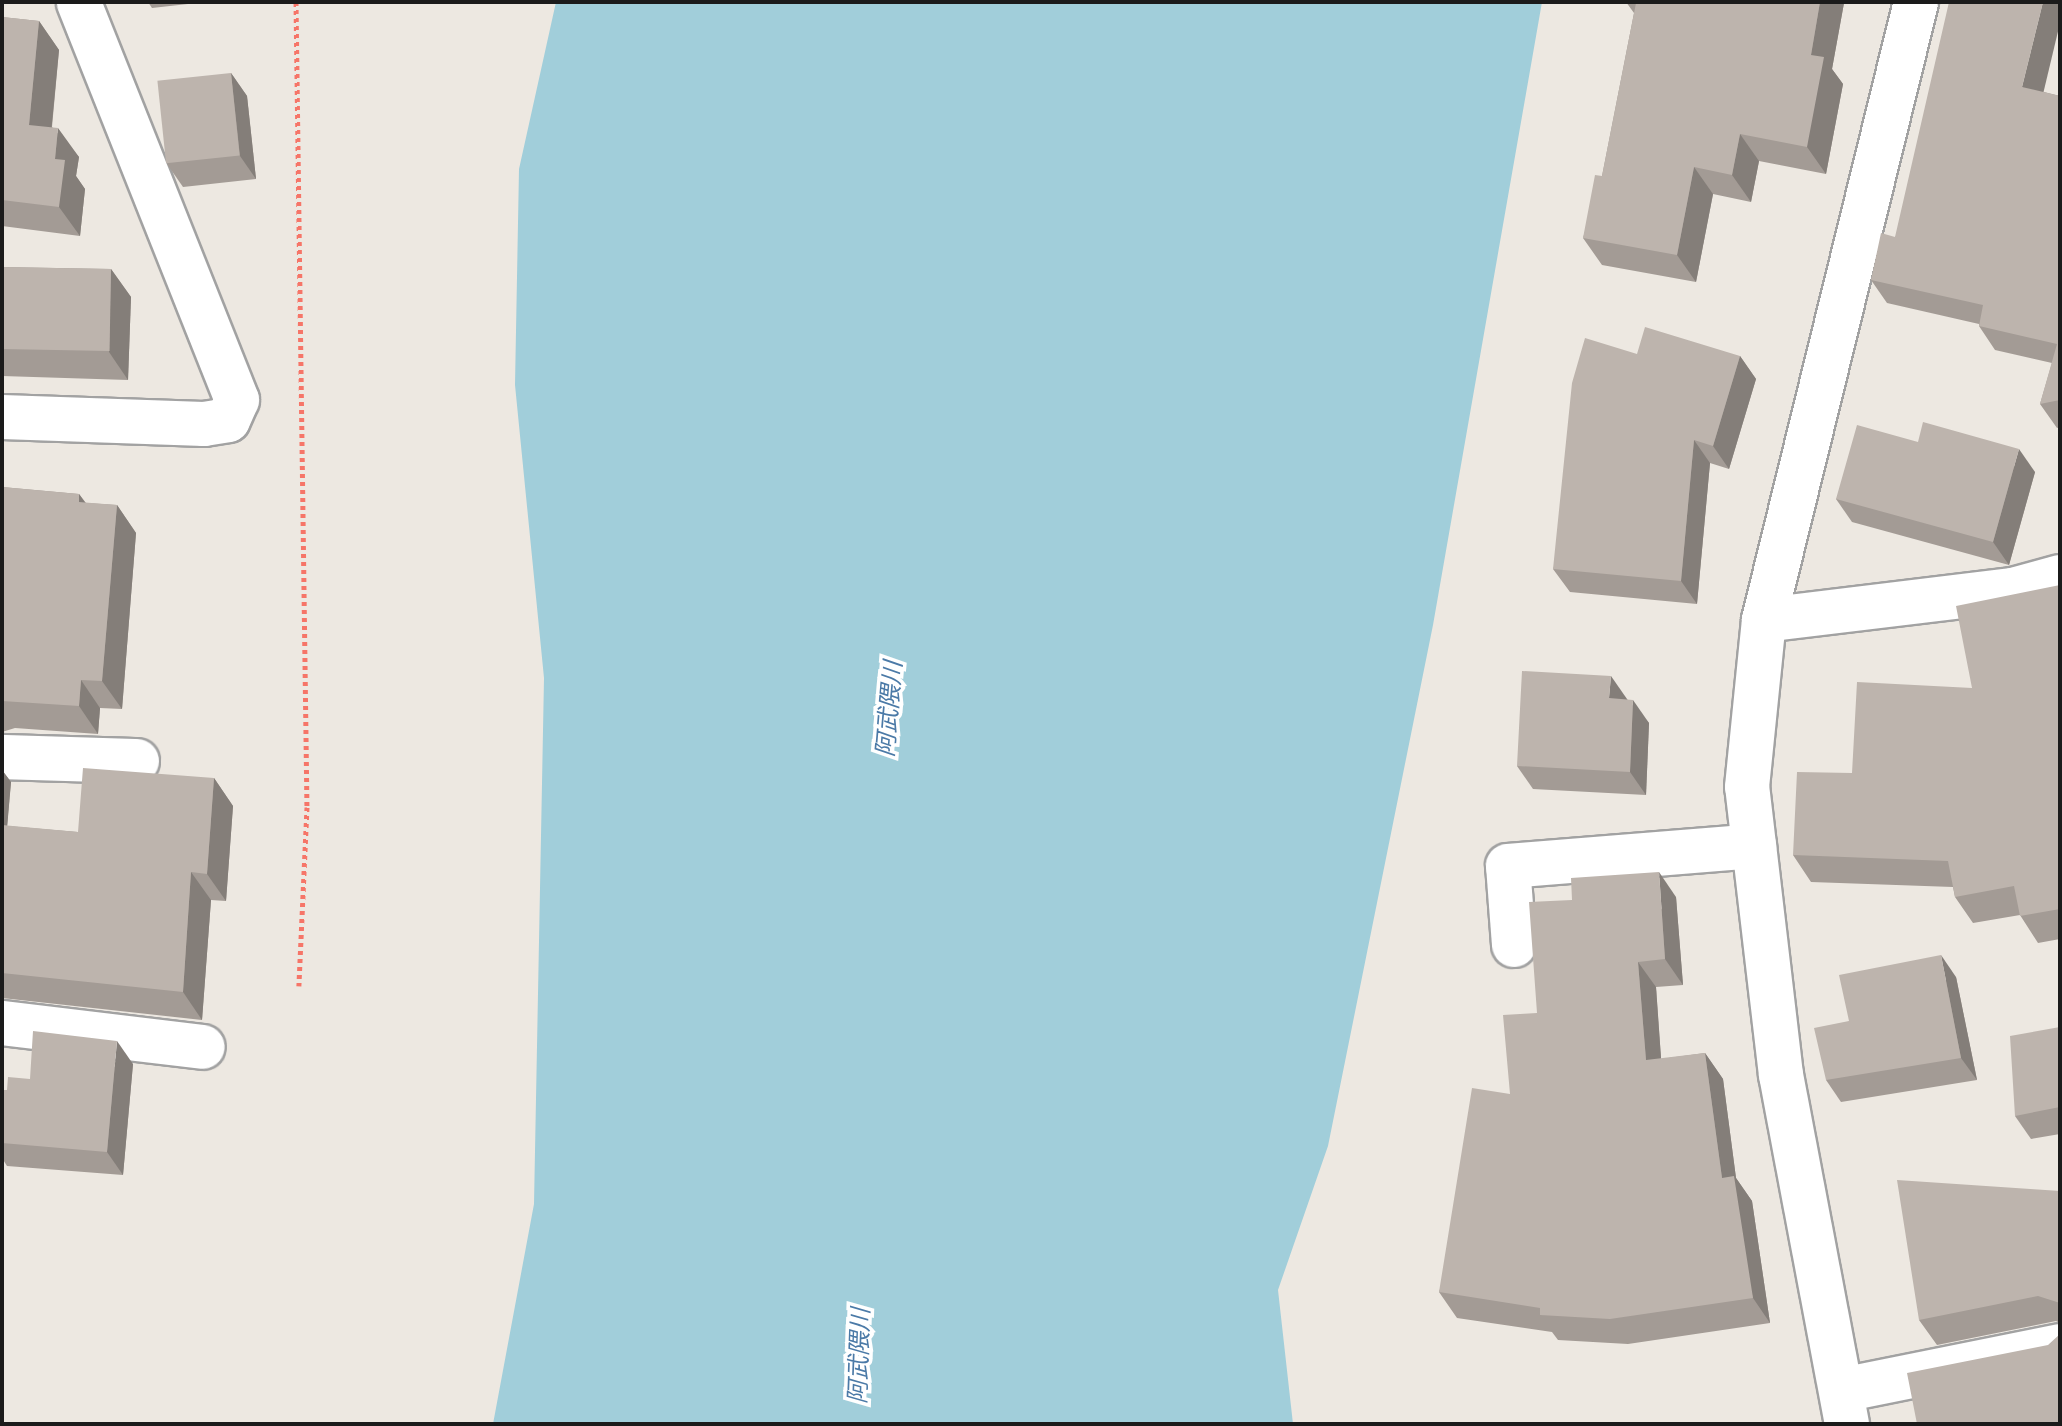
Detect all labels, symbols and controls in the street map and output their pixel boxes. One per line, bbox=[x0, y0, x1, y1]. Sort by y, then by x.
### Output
water label: 阿武隈川 bbox=[871, 660, 909, 758]
water label: 阿武隈川 bbox=[844, 1308, 876, 1404]

